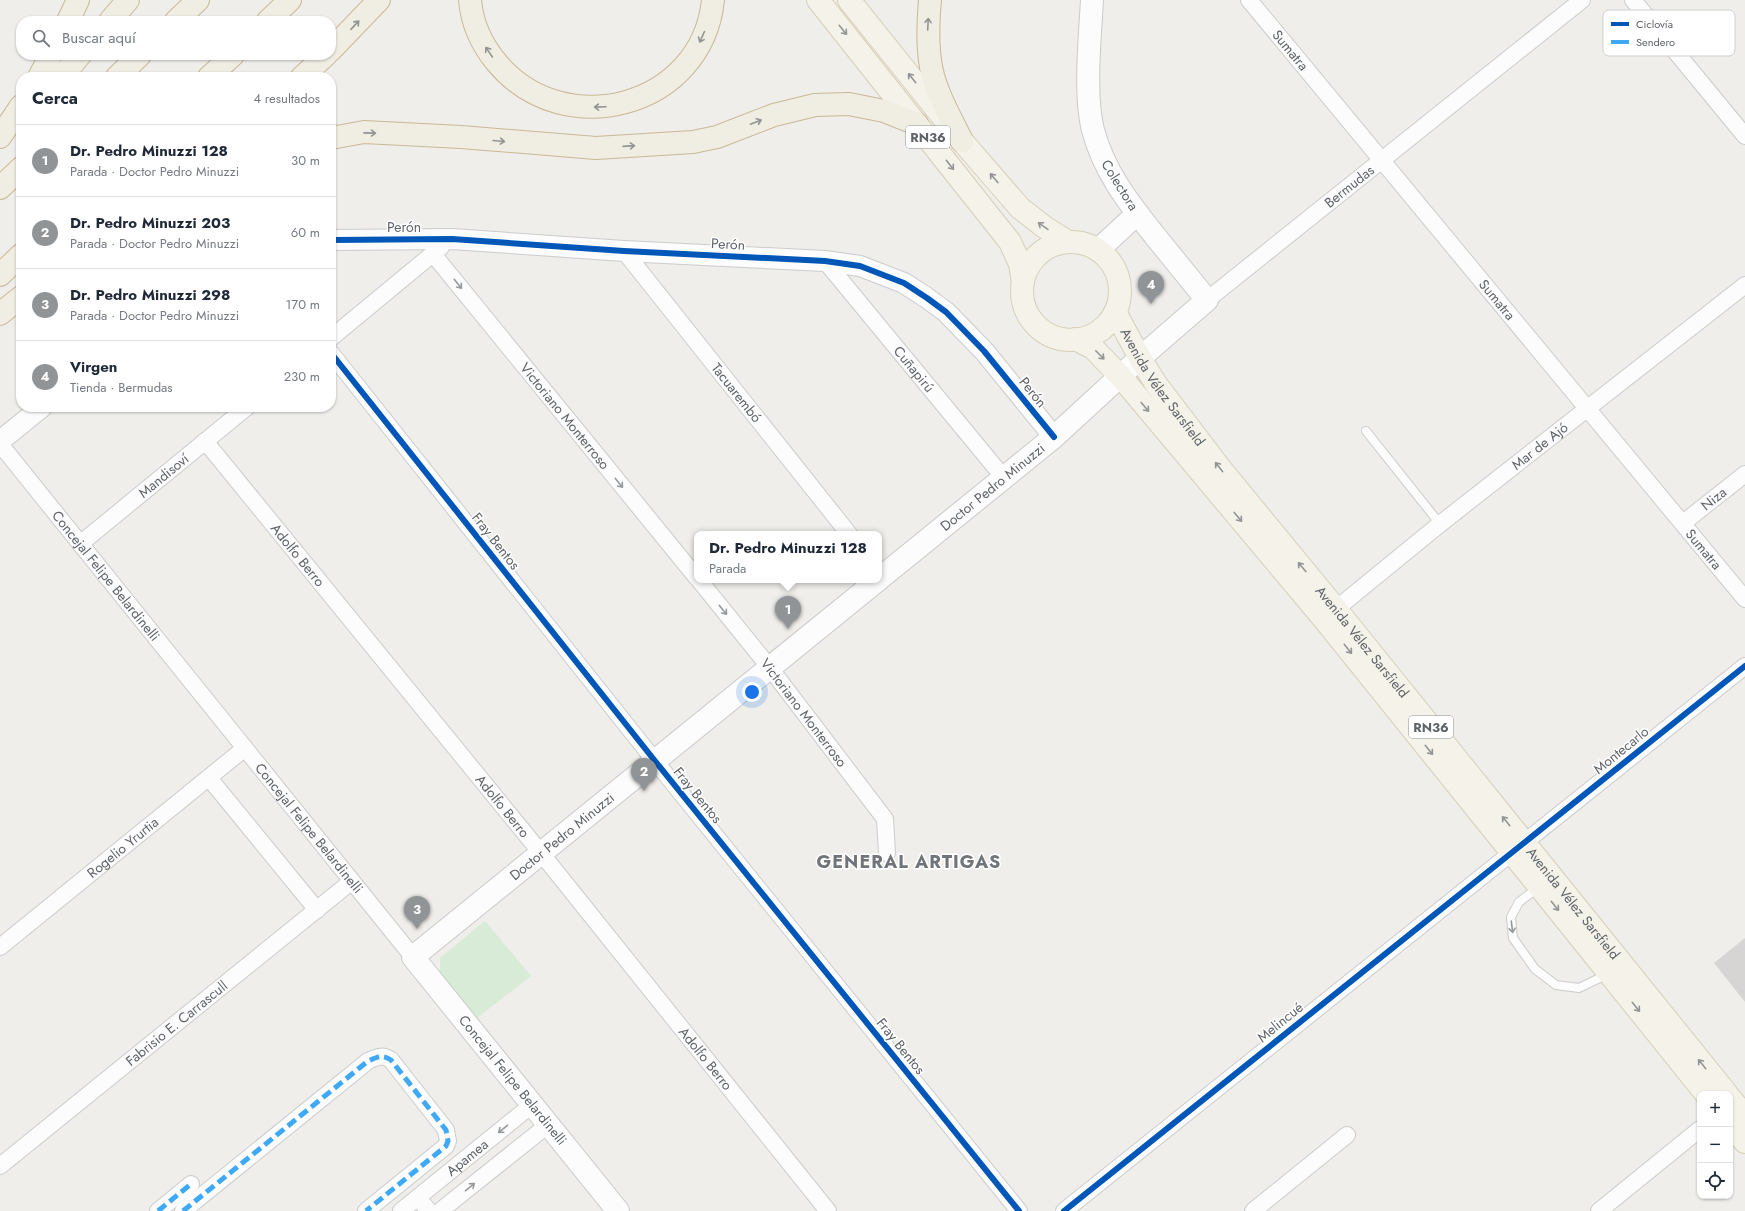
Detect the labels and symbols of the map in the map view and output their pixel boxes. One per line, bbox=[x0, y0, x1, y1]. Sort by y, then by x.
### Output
legend bbox=[1603, 10, 1735, 56]
text: Ciclovía bbox=[1636, 16, 1673, 32]
one-way arrow bbox=[924, 18, 932, 31]
one-way arrow bbox=[351, 20, 360, 31]
one-way arrow bbox=[838, 25, 847, 36]
street label: Sumatra bbox=[1268, 25, 1313, 75]
one-way arrow bbox=[698, 31, 705, 43]
text: Sendero bbox=[1636, 34, 1675, 50]
one-way arrow bbox=[485, 47, 493, 58]
one-way arrow bbox=[907, 72, 916, 83]
one-way arrow bbox=[594, 103, 607, 111]
one-way arrow bbox=[749, 118, 761, 126]
road number: RN36 bbox=[906, 126, 950, 148]
one-way arrow bbox=[363, 129, 376, 137]
one-way arrow bbox=[492, 137, 505, 144]
one-way arrow bbox=[622, 142, 635, 150]
street label: Colectora bbox=[1096, 156, 1144, 214]
one-way arrow bbox=[945, 160, 954, 171]
street label: Bermudas bbox=[1320, 160, 1378, 212]
one-way arrow bbox=[990, 173, 999, 184]
street label: Perón bbox=[387, 217, 421, 237]
one-way arrow bbox=[1038, 222, 1049, 230]
street label: Perón bbox=[710, 233, 746, 255]
pin: 4 bbox=[1138, 271, 1164, 304]
street label: Sumatra bbox=[1474, 275, 1520, 324]
one-way arrow bbox=[454, 278, 462, 289]
street label: Avenida Vélez Sarsfield bbox=[1116, 324, 1210, 450]
street label: Cuñapirú bbox=[889, 341, 939, 397]
one-way arrow bbox=[1095, 350, 1105, 360]
street label: Victoriano Monterroso bbox=[515, 358, 615, 474]
street label: Tacuarembó bbox=[707, 359, 767, 427]
street label: Perón bbox=[1015, 372, 1051, 412]
one-way arrow bbox=[1141, 401, 1150, 412]
street label: Mar de Ajó bbox=[1507, 417, 1572, 474]
street label: Doctor Pedro Minuzzi bbox=[936, 438, 1049, 536]
street label: Mandisoví bbox=[134, 448, 194, 502]
one-way arrow bbox=[1215, 462, 1223, 473]
one-way arrow bbox=[615, 477, 624, 488]
street label: Niza bbox=[1697, 482, 1731, 515]
street label: Concejal Felipe Belardinelli bbox=[47, 506, 165, 645]
street label: Fray Bentos bbox=[467, 508, 525, 574]
one-way arrow bbox=[1233, 512, 1242, 523]
street label: Adolfo Berro bbox=[266, 519, 330, 591]
street label: Sumatra bbox=[1681, 524, 1727, 574]
one-way arrow bbox=[1297, 562, 1306, 573]
street label: Avenida Vélez Sarsfield bbox=[1311, 581, 1414, 702]
pin: 1 bbox=[775, 596, 801, 629]
one-way arrow bbox=[719, 605, 728, 616]
one-way arrow bbox=[1343, 643, 1352, 654]
street label: Victoriano Monterroso bbox=[756, 654, 852, 771]
your location bbox=[742, 682, 762, 702]
road number: RN36 bbox=[1409, 716, 1453, 738]
street label: Montecarlo bbox=[1589, 721, 1653, 779]
one-way arrow bbox=[1425, 744, 1434, 755]
street label: Concejal Felipe Belardinelli bbox=[250, 758, 368, 898]
pin: 2 bbox=[631, 758, 657, 791]
street label: Fray Bentos bbox=[669, 762, 727, 828]
street label: Adolfo Berro bbox=[471, 770, 535, 842]
street label: Doctor Pedro Minuzzi bbox=[505, 788, 618, 885]
street label: Rogelio Yrurtia bbox=[83, 812, 163, 883]
one-way arrow bbox=[1502, 815, 1511, 826]
street label: Avenida Vélez Sarsfield bbox=[1522, 843, 1625, 964]
district label: GENERAL ARTIGAS bbox=[817, 849, 1001, 875]
pin: 3 bbox=[404, 896, 430, 929]
one-way arrow bbox=[1551, 900, 1559, 911]
one-way arrow bbox=[1508, 920, 1516, 933]
street label: Fabrisio E. Carrascull bbox=[121, 976, 232, 1071]
street label: Melincué bbox=[1253, 997, 1307, 1047]
one-way arrow bbox=[1632, 1002, 1641, 1013]
street label: Concejal Felipe Belardinelli bbox=[454, 1011, 572, 1149]
street label: Fray Bentos bbox=[872, 1013, 930, 1079]
street label: Adolfo Berro bbox=[674, 1023, 738, 1095]
one-way arrow bbox=[1698, 1058, 1707, 1069]
one-way arrow bbox=[497, 1125, 508, 1133]
street label: Apamea bbox=[442, 1134, 492, 1181]
one-way arrow bbox=[465, 1182, 476, 1191]

